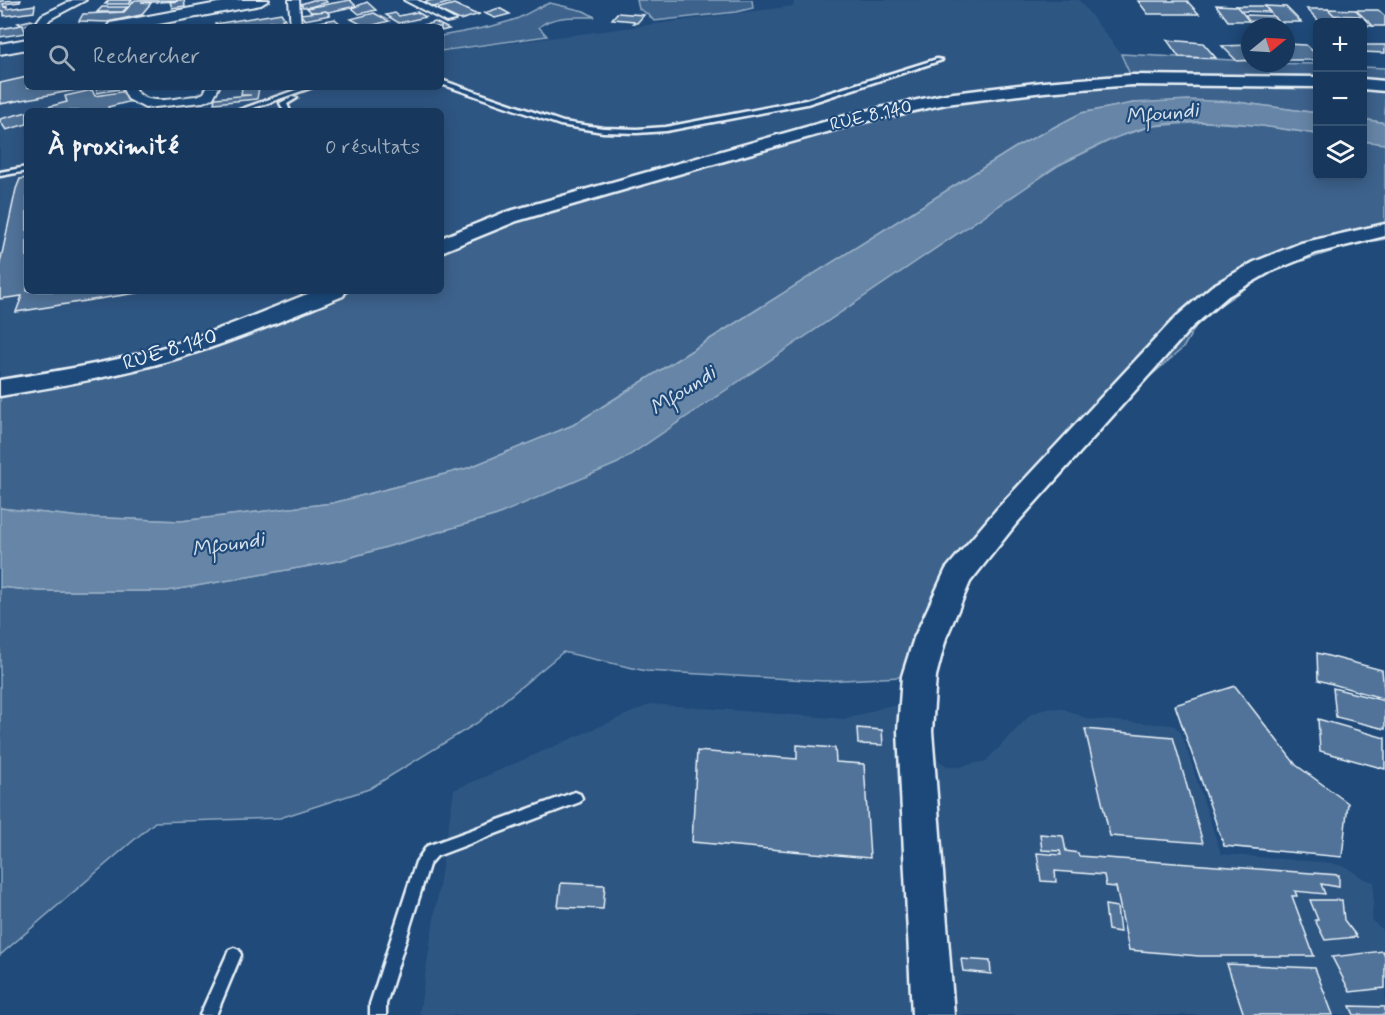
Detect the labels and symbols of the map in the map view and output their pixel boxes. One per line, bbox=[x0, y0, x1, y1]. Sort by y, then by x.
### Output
north arrow bbox=[1241, 18, 1295, 72]
street label: RUE 8.140 bbox=[828, 95, 914, 137]
water label: Mfoundi bbox=[1124, 96, 1202, 134]
street label: RUE 8.140 bbox=[119, 322, 221, 378]
water label: Mfoundi bbox=[645, 358, 724, 424]
water label: Mfoundi bbox=[190, 525, 269, 567]

